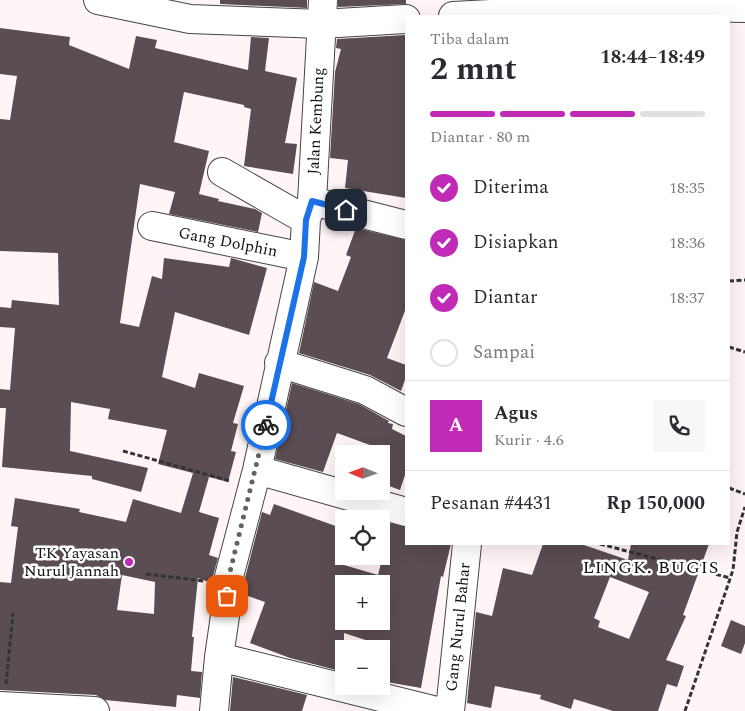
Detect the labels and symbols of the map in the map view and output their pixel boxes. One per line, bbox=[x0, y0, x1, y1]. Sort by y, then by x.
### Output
street label: Jalan Kembung bbox=[301, 67, 331, 175]
pin bbox=[325, 189, 367, 231]
street label: Gang Dolphin bbox=[176, 221, 280, 263]
courier bbox=[241, 400, 291, 450]
north arrow bbox=[335, 445, 390, 500]
place label: TK Yayasan Nurul Jannah bbox=[24, 541, 119, 583]
district label: LINGK. BUGIS bbox=[583, 554, 719, 581]
marker: TK Yayasan Nurul Jannah bbox=[123, 556, 135, 568]
street label: Gang Nurul Bahar bbox=[439, 561, 477, 693]
pin bbox=[206, 575, 248, 617]

